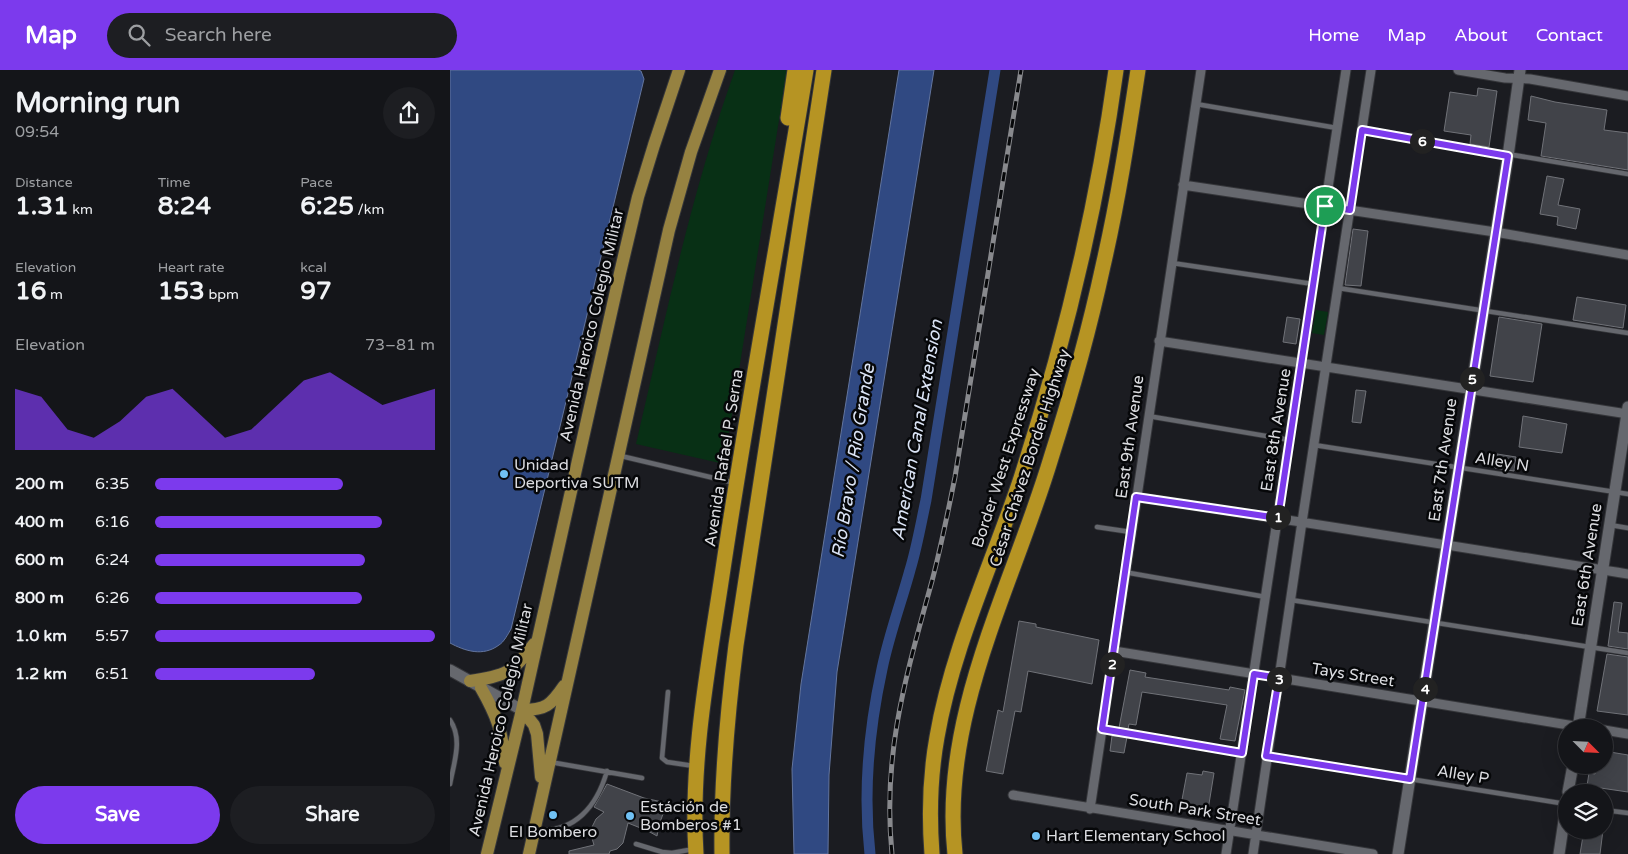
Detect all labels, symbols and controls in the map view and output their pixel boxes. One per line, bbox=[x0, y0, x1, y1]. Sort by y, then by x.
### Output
search box bbox=[107, 13, 457, 58]
text: Map bbox=[25, 21, 77, 50]
icon: search bbox=[125, 21, 153, 49]
text: Search here bbox=[165, 24, 272, 46]
text: Home bbox=[1308, 24, 1359, 46]
text: Map bbox=[1387, 24, 1426, 46]
text: About bbox=[1454, 24, 1508, 46]
text: Contact bbox=[1536, 24, 1603, 46]
text: Morning run bbox=[15, 86, 180, 120]
button: share bbox=[383, 87, 435, 139]
text: 09:54 bbox=[15, 122, 59, 142]
pin: 6 bbox=[1410, 128, 1434, 154]
text: 6 bbox=[1418, 133, 1427, 150]
text: Distance bbox=[15, 174, 73, 191]
text: Time bbox=[158, 174, 190, 191]
text: Pace bbox=[300, 174, 333, 191]
pin bbox=[1304, 185, 1346, 227]
text: 1.31 bbox=[15, 191, 69, 221]
text: 8:24 bbox=[158, 191, 211, 221]
text: 6:25 bbox=[300, 191, 354, 221]
icon: arrive bbox=[1311, 192, 1339, 220]
text: km bbox=[69, 201, 93, 218]
text: /km bbox=[354, 201, 384, 218]
street label: Avenida Heroico Colegio Militar bbox=[555, 206, 629, 444]
text: Elevation bbox=[15, 259, 76, 276]
text: Heart rate bbox=[158, 259, 224, 276]
text: kcal bbox=[300, 259, 327, 276]
text: 16 bbox=[15, 276, 46, 306]
text: 153 bbox=[158, 276, 205, 306]
text: 97 bbox=[300, 276, 332, 306]
text: m bbox=[46, 286, 63, 303]
text: bpm bbox=[205, 286, 239, 303]
water label: American Canal Extension bbox=[887, 317, 947, 542]
text: Elevation bbox=[15, 335, 85, 355]
text: 73–81 m bbox=[365, 335, 435, 355]
street label: César Chávez Border Highway bbox=[985, 346, 1075, 569]
water label: Río Bravo / Rio Grande bbox=[827, 362, 879, 559]
street label: Border West Expressway bbox=[967, 365, 1045, 550]
pin: 5 bbox=[1460, 366, 1484, 392]
street label: East 8th Avenue bbox=[1256, 367, 1296, 493]
street label: Avenida Rafael P. Serna bbox=[700, 368, 748, 548]
text: 5 bbox=[1468, 371, 1477, 388]
street label: East 9th Avenue bbox=[1111, 374, 1149, 500]
street label: East 7th Avenue bbox=[1424, 397, 1462, 523]
street label: Alley N bbox=[1474, 448, 1530, 476]
place label: Unidad Deportiva SUTM bbox=[514, 455, 640, 493]
marker: Unidad Deportiva SUTM bbox=[498, 468, 510, 480]
text: 200 m bbox=[15, 474, 64, 494]
text: 6:35 bbox=[95, 474, 129, 494]
street label: East 6th Avenue bbox=[1567, 502, 1607, 628]
pin: 1 bbox=[1266, 504, 1290, 530]
text: 1 bbox=[1274, 509, 1283, 526]
text: 400 m bbox=[15, 512, 64, 532]
text: 6:16 bbox=[95, 512, 129, 532]
text: 600 m bbox=[15, 550, 64, 570]
text: 6:24 bbox=[95, 550, 129, 570]
text: 800 m bbox=[15, 588, 64, 608]
text: 6:26 bbox=[95, 588, 129, 608]
street label: Avenida Heroico Colegio Militar bbox=[464, 601, 538, 839]
text: 1.0 km bbox=[15, 626, 67, 646]
text: 5:57 bbox=[95, 626, 129, 646]
pin: 2 bbox=[1100, 652, 1124, 676]
text: 2 bbox=[1108, 656, 1117, 673]
street label: Tays Street bbox=[1310, 659, 1396, 691]
text: 1.2 km bbox=[15, 664, 67, 684]
text: 6:51 bbox=[95, 664, 129, 684]
pin: 3 bbox=[1266, 666, 1292, 692]
text: 3 bbox=[1275, 671, 1284, 688]
pin: 4 bbox=[1412, 676, 1438, 702]
text: 4 bbox=[1421, 681, 1430, 698]
north arrow bbox=[1558, 719, 1612, 774]
map controls bbox=[1558, 719, 1613, 839]
street label: Alley P bbox=[1436, 761, 1491, 789]
button: layers bbox=[1558, 784, 1613, 839]
button: Save bbox=[15, 786, 220, 844]
button: Share bbox=[230, 786, 435, 844]
street label: South Park Street bbox=[1128, 790, 1262, 830]
place label: Estáción de Bomberos #1 bbox=[640, 797, 742, 835]
marker: El Bombero bbox=[547, 809, 559, 821]
marker: Estáción de Bomberos #1 bbox=[624, 810, 636, 822]
place label: El Bombero bbox=[509, 822, 597, 842]
place label: Hart Elementary School bbox=[1046, 826, 1226, 846]
marker: Hart Elementary School bbox=[1030, 830, 1042, 842]

